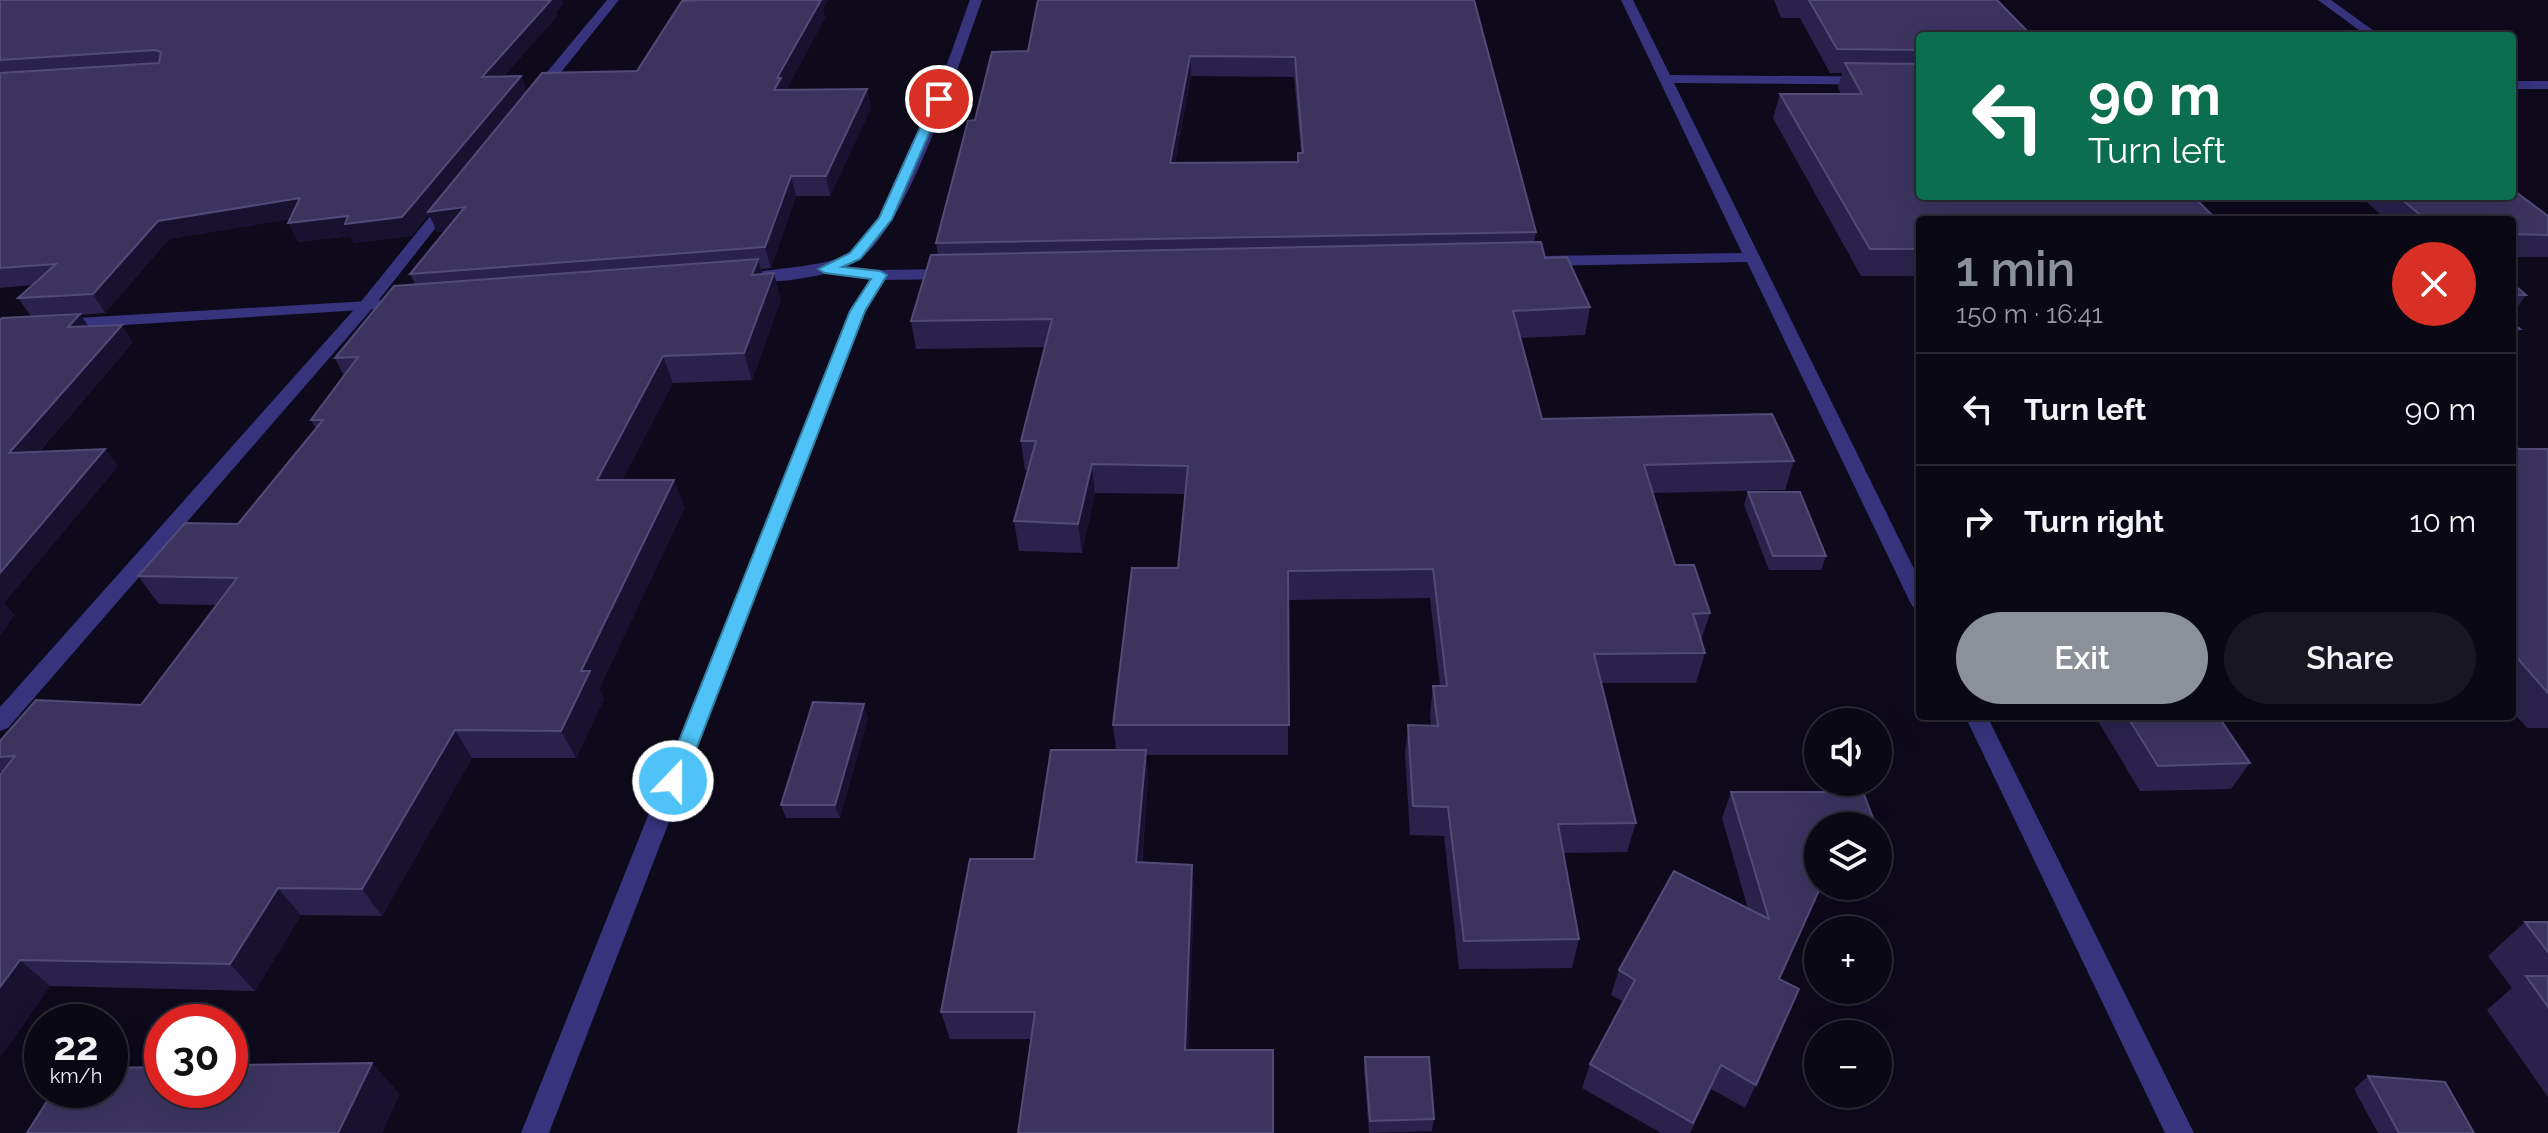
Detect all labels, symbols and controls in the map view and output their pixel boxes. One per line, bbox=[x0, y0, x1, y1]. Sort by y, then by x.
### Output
text: 90 m bbox=[2088, 62, 2221, 128]
icon: left bbox=[1956, 64, 2060, 168]
pin bbox=[905, 65, 973, 133]
icon: arrive bbox=[917, 77, 961, 121]
text: Turn left bbox=[2088, 129, 2226, 171]
text: 1 min bbox=[1956, 241, 2075, 297]
button: close bbox=[2392, 242, 2476, 326]
text: 150 m · 16:41 bbox=[1956, 299, 2103, 329]
icon: left bbox=[1956, 387, 2000, 431]
text: Turn left bbox=[2024, 392, 2146, 427]
text: 90 m bbox=[2405, 392, 2476, 427]
icon: right bbox=[1956, 499, 2000, 543]
text: Turn right bbox=[2024, 504, 2164, 539]
text: 10 m bbox=[2410, 504, 2476, 539]
button: Exit bbox=[1956, 612, 2208, 704]
button: Share bbox=[2224, 612, 2476, 704]
map controls bbox=[1804, 708, 1892, 1108]
button: sound bbox=[1804, 708, 1892, 796]
position arrow bbox=[631, 739, 715, 823]
button: layers bbox=[1804, 812, 1892, 900]
button: + bbox=[1804, 916, 1892, 1004]
speed limit sign: 30 bbox=[144, 1004, 248, 1108]
button: − bbox=[1804, 1020, 1892, 1108]
text: 22 bbox=[53, 1022, 99, 1069]
text: km/h bbox=[50, 1064, 102, 1088]

